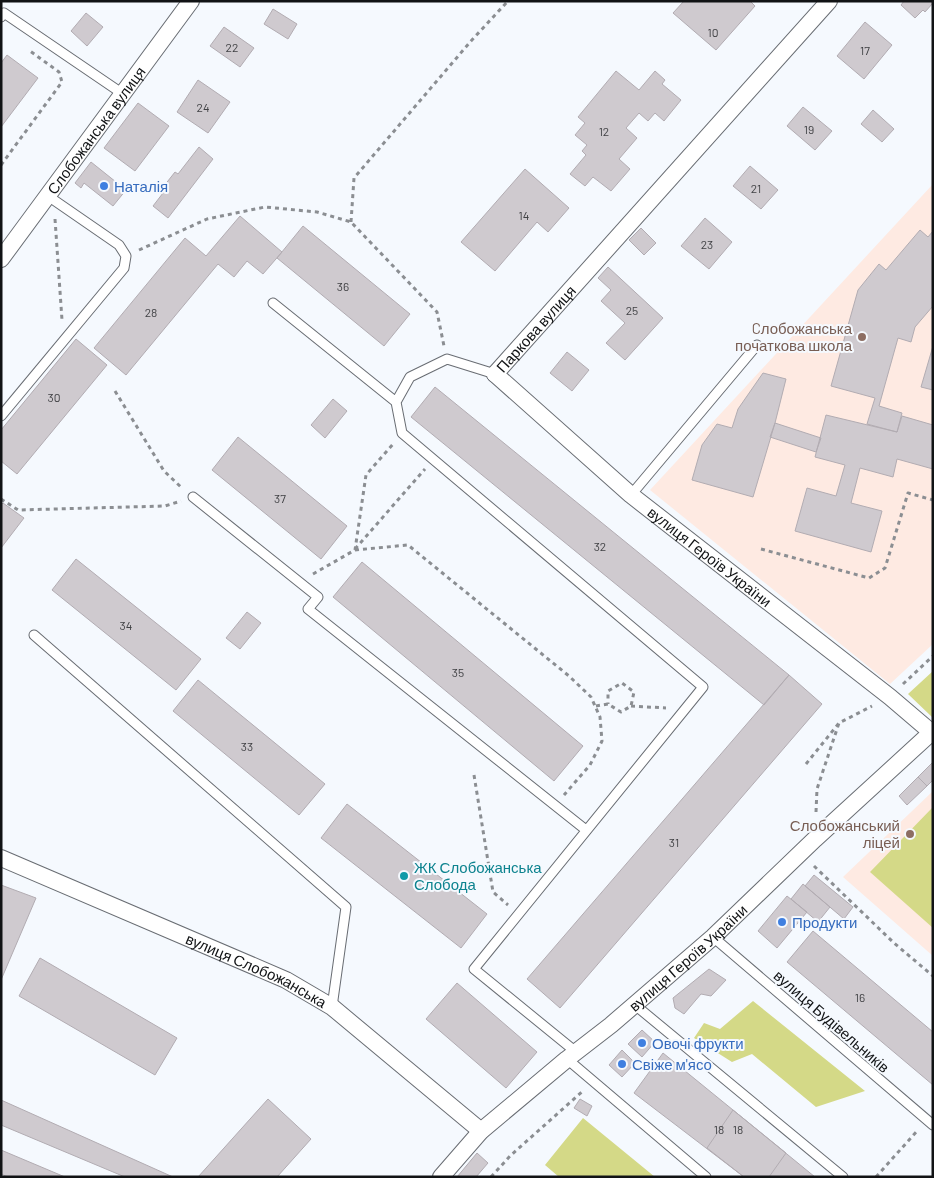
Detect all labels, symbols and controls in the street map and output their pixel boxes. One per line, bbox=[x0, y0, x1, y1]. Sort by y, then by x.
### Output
house number: 10 bbox=[708, 25, 718, 39]
house number: 22 bbox=[226, 40, 238, 54]
house number: 17 bbox=[860, 43, 870, 57]
street label: Слобожанська вулиця bbox=[43, 63, 149, 197]
house number: 24 bbox=[196, 100, 210, 114]
house number: 19 bbox=[804, 122, 814, 136]
house number: 12 bbox=[599, 124, 609, 138]
place label: Наталія bbox=[114, 177, 168, 195]
marker: Наталія bbox=[98, 180, 110, 192]
house number: 21 bbox=[751, 181, 761, 195]
house number: 14 bbox=[519, 208, 529, 222]
house number: 23 bbox=[701, 237, 713, 251]
house number: 36 bbox=[337, 279, 349, 293]
street label: Паркова вулиця bbox=[492, 281, 579, 376]
house number: 25 bbox=[626, 303, 638, 317]
house number: 28 bbox=[145, 305, 157, 319]
place label: Cлобожанська початкова школа bbox=[735, 319, 853, 354]
marker: Cлобожанська початкова школа bbox=[856, 331, 868, 343]
house number: 30 bbox=[48, 390, 60, 404]
house number: 37 bbox=[274, 491, 286, 505]
street label: вулиця Героїв України bbox=[644, 503, 775, 610]
house number: 32 bbox=[594, 539, 606, 553]
house number: 34 bbox=[120, 618, 132, 632]
house number: 35 bbox=[452, 665, 464, 679]
house number: 33 bbox=[241, 739, 253, 753]
place label: Слобожанський ліцей bbox=[790, 816, 900, 851]
marker: Слобожанський ліцей bbox=[904, 828, 916, 840]
house number: 31 bbox=[669, 835, 679, 849]
place label: ЖК Слобожанська Слобода bbox=[414, 858, 542, 893]
marker: ЖК Слобожанська Слобода bbox=[398, 870, 410, 882]
street label: вулиця Героїв України bbox=[625, 900, 751, 1015]
place label: Продукти bbox=[792, 913, 857, 931]
marker: Продукти bbox=[776, 916, 788, 928]
street label: вулиця Слобожанська bbox=[183, 929, 331, 1011]
street label: вулиця Будівельників bbox=[771, 966, 893, 1076]
house number: 16 bbox=[855, 990, 865, 1004]
place label: Овочі фрукти bbox=[652, 1034, 744, 1052]
marker: Овочі фрукти bbox=[636, 1037, 648, 1049]
place label: Свіже м'ясо bbox=[632, 1055, 712, 1073]
marker: Свіже м'ясо bbox=[616, 1058, 628, 1070]
house number: 18 bbox=[714, 1122, 724, 1136]
house number: 18 bbox=[733, 1122, 743, 1136]

